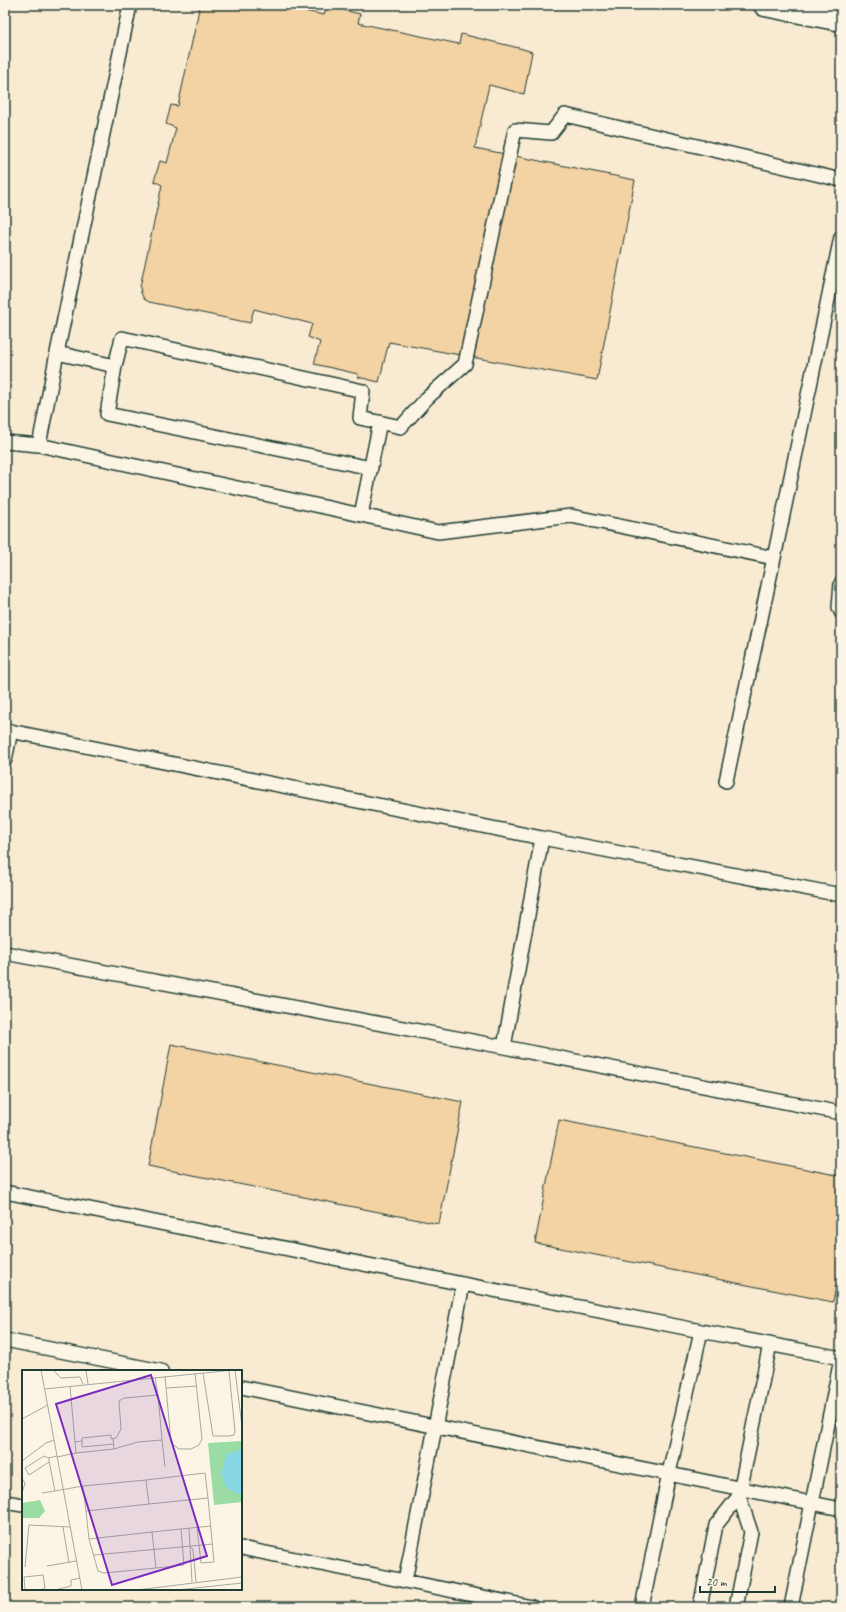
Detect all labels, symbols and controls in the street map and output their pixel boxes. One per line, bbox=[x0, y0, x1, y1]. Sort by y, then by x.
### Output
inset map bbox=[22, 1370, 242, 1590]
scale bar bbox=[700, 1568, 775, 1594]
text: 20 m bbox=[706, 1574, 728, 1590]

